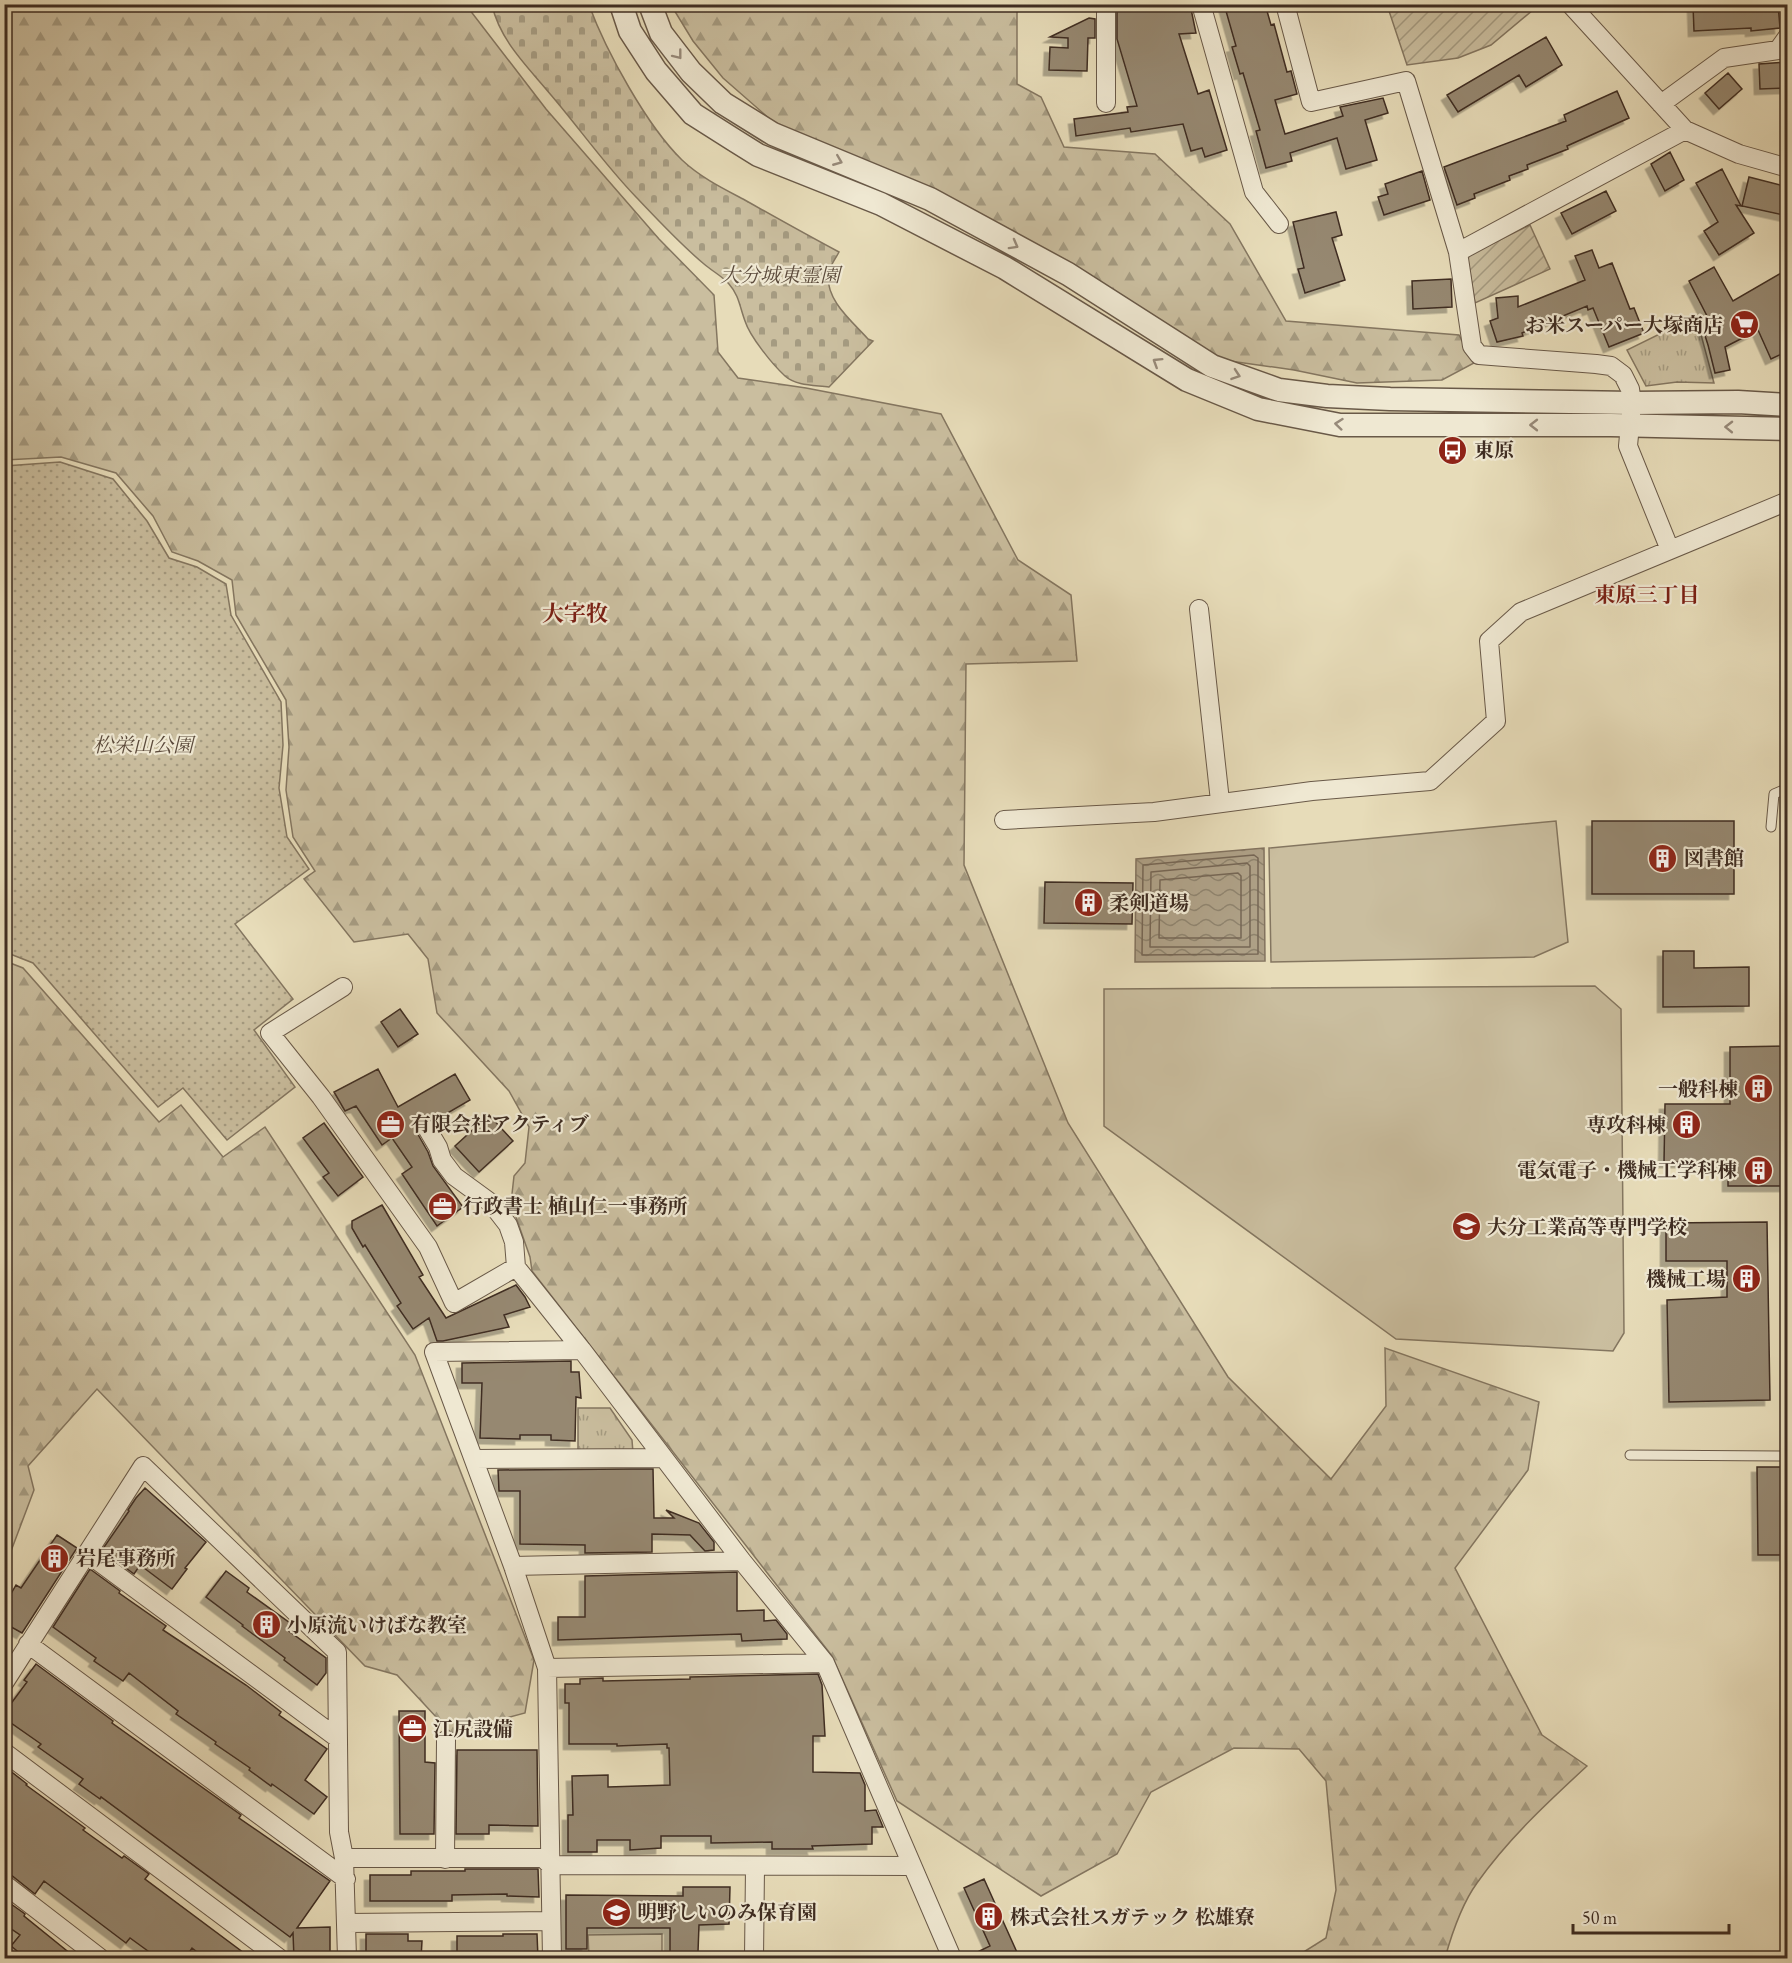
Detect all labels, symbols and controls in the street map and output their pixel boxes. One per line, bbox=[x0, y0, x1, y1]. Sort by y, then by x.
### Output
one-way arrow bbox=[670, 48, 681, 59]
one-way arrow bbox=[832, 154, 843, 166]
one-way arrow bbox=[1008, 238, 1018, 249]
park label: 大分城東霊園 bbox=[720, 262, 843, 288]
supermarket icon: お米スーパー大塚商店 bbox=[1728, 309, 1760, 341]
place label: お米スーパー大塚商店 bbox=[1525, 312, 1723, 338]
one-way arrow bbox=[1153, 357, 1163, 369]
one-way arrow bbox=[1230, 367, 1241, 380]
one-way arrow bbox=[1335, 418, 1344, 431]
one-way arrow bbox=[1530, 419, 1539, 431]
one-way arrow bbox=[1725, 421, 1734, 433]
bus stop icon: 東原 bbox=[1437, 434, 1469, 466]
place label: 東原 bbox=[1474, 437, 1514, 463]
district label: 東原三丁目 bbox=[1595, 581, 1700, 608]
district label: 大字牧 bbox=[542, 599, 608, 628]
park label: 松栄山公園 bbox=[93, 732, 196, 758]
building icon: 図書館 bbox=[1647, 842, 1679, 874]
place label: 図書館 bbox=[1684, 845, 1744, 871]
building icon: 柔剣道場 bbox=[1072, 887, 1104, 919]
place label: 柔剣道場 bbox=[1109, 890, 1189, 916]
building icon: 一般科棟 bbox=[1743, 1073, 1775, 1105]
place label: 一般科棟 bbox=[1658, 1076, 1738, 1102]
office icon: 有限会社アクティブ bbox=[374, 1108, 406, 1140]
building icon: 専攻科棟 bbox=[1671, 1109, 1703, 1141]
place label: 有限会社アクティブ bbox=[411, 1111, 589, 1137]
place label: 専攻科棟 bbox=[1586, 1112, 1666, 1138]
building icon: 電気電子・機械工学科棟 bbox=[1742, 1154, 1774, 1186]
place label: 電気電子・機械工学科棟 bbox=[1517, 1157, 1737, 1183]
office icon: 行政書士 植山仁一事務所 bbox=[426, 1190, 458, 1222]
place label: 行政書士 植山仁一事務所 bbox=[463, 1193, 688, 1219]
school or university icon: 大分工業高等専門学校 bbox=[1450, 1211, 1482, 1243]
place label: 大分工業高等専門学校 bbox=[1487, 1214, 1687, 1240]
building icon: 機械工場 bbox=[1731, 1263, 1763, 1295]
place label: 機械工場 bbox=[1646, 1266, 1726, 1292]
building icon: 岩尾事務所 bbox=[39, 1542, 71, 1574]
place label: 岩尾事務所 bbox=[76, 1545, 176, 1571]
building icon: 小原流いけばな教室 bbox=[250, 1609, 282, 1641]
place label: 小原流いけばな教室 bbox=[287, 1612, 467, 1638]
office icon: 江尻設備 bbox=[396, 1713, 428, 1745]
place label: 江尻設備 bbox=[433, 1716, 513, 1742]
school or university icon: 明野しいのみ保育園 bbox=[600, 1896, 632, 1928]
scale bar bbox=[1573, 1897, 1729, 1935]
place label: 明野しいのみ保育園 bbox=[637, 1899, 817, 1925]
building icon: 株式会社スガテック 松雄寮 bbox=[973, 1901, 1005, 1933]
place label: 株式会社スガテック 松雄寮 bbox=[1010, 1904, 1255, 1930]
text: 50 m bbox=[1582, 1906, 1617, 1929]

